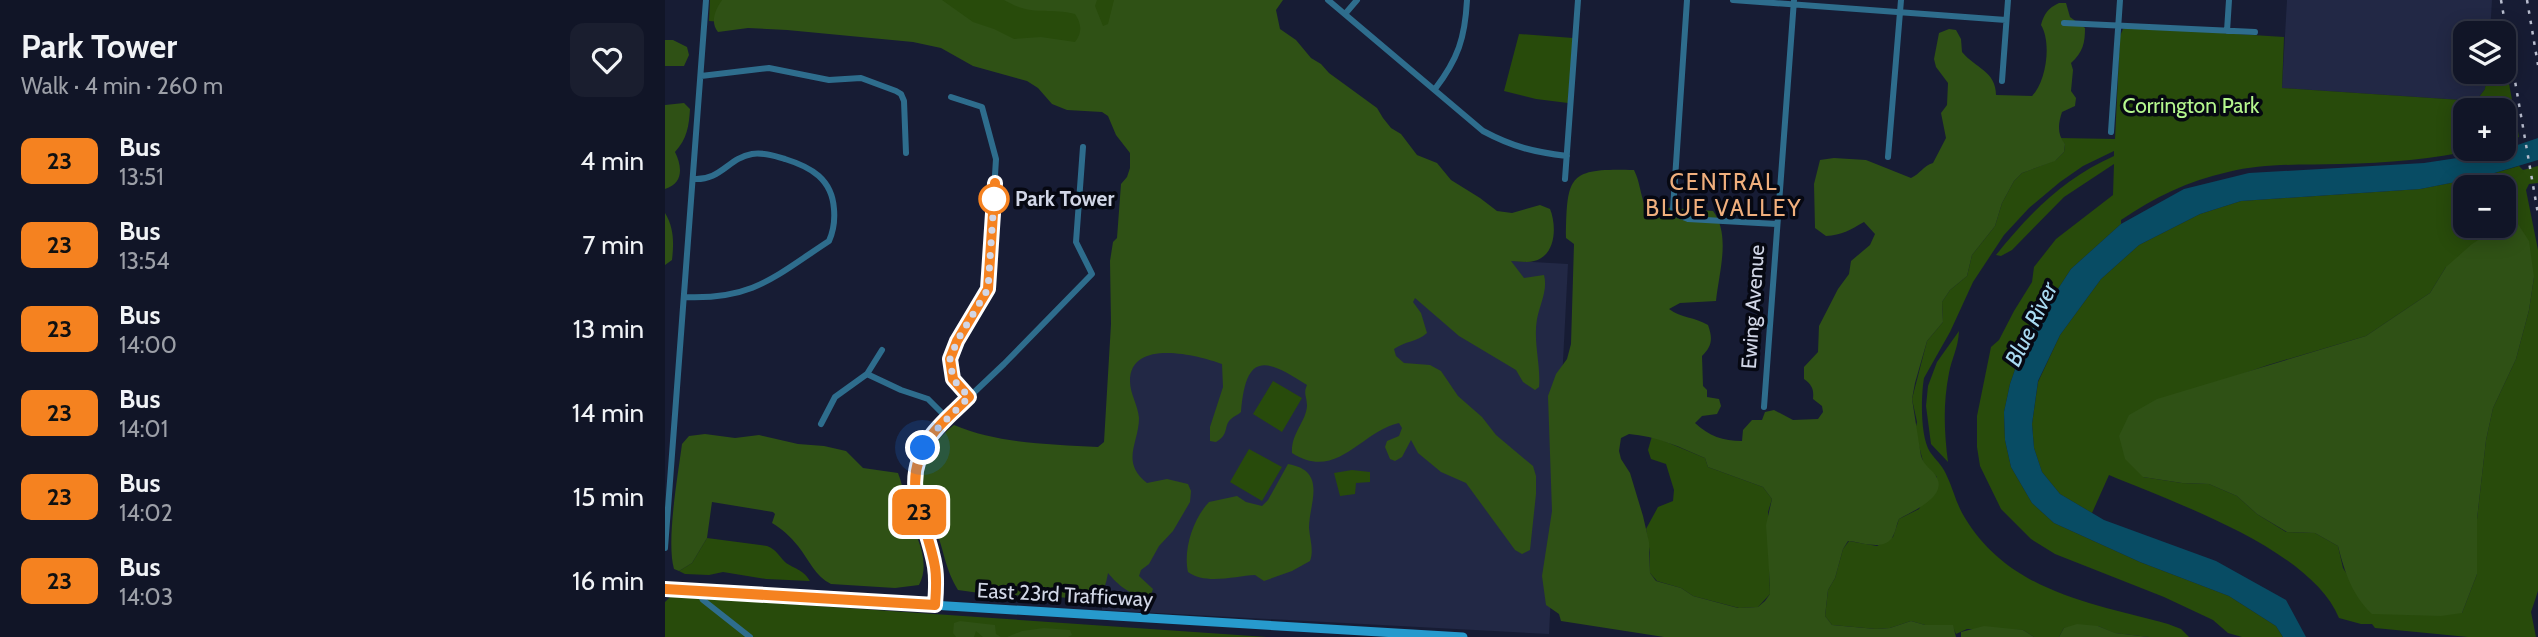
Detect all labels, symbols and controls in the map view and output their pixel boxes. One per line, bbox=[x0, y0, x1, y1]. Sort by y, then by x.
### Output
map controls bbox=[2453, 21, 2516, 238]
button: layers bbox=[2453, 21, 2516, 84]
button: heart bbox=[570, 23, 644, 97]
text: Park Tower bbox=[21, 26, 177, 66]
text: Walk · 4 min · 260 m bbox=[21, 72, 223, 100]
park label: Corrington Park bbox=[2123, 93, 2260, 118]
button: + bbox=[2453, 98, 2516, 161]
text: Bus bbox=[119, 131, 160, 163]
text: 4 min bbox=[580, 145, 644, 177]
text: 23 bbox=[47, 146, 72, 175]
text: 13:51 bbox=[119, 163, 164, 191]
district label: CENTRAL BLUE VALLEY bbox=[1645, 168, 1803, 222]
button: − bbox=[2453, 175, 2516, 238]
marker: Park Tower bbox=[979, 184, 1009, 214]
place label: Park Tower bbox=[1015, 186, 1114, 211]
text: Bus bbox=[119, 215, 160, 247]
text: 7 min bbox=[582, 229, 644, 261]
text: 23 bbox=[47, 230, 72, 259]
street label: Ewing Avenue bbox=[1736, 244, 1769, 370]
text: 13:54 bbox=[119, 247, 169, 275]
water label: Blue River bbox=[1999, 277, 2064, 371]
text: Bus bbox=[119, 299, 160, 331]
text: 13 min bbox=[573, 313, 644, 345]
text: 23 bbox=[47, 314, 72, 343]
text: 14:00 bbox=[119, 331, 177, 359]
text: Bus bbox=[119, 383, 160, 415]
text: 14 min bbox=[572, 397, 644, 429]
text: 23 bbox=[47, 398, 72, 427]
text: 14:01 bbox=[119, 415, 168, 443]
your location bbox=[905, 430, 940, 465]
text: Bus bbox=[119, 467, 160, 499]
text: 15 min bbox=[573, 481, 644, 513]
text: 23 bbox=[47, 482, 72, 511]
line badge: 23 bbox=[887, 489, 951, 535]
text: 23 bbox=[906, 497, 932, 526]
text: 14:02 bbox=[119, 499, 173, 527]
text: Bus bbox=[119, 551, 160, 583]
text: 16 min bbox=[572, 565, 644, 597]
text: 23 bbox=[47, 566, 72, 595]
street label: East 23rd Trafficway bbox=[976, 577, 1154, 612]
text: 14:03 bbox=[119, 583, 173, 611]

